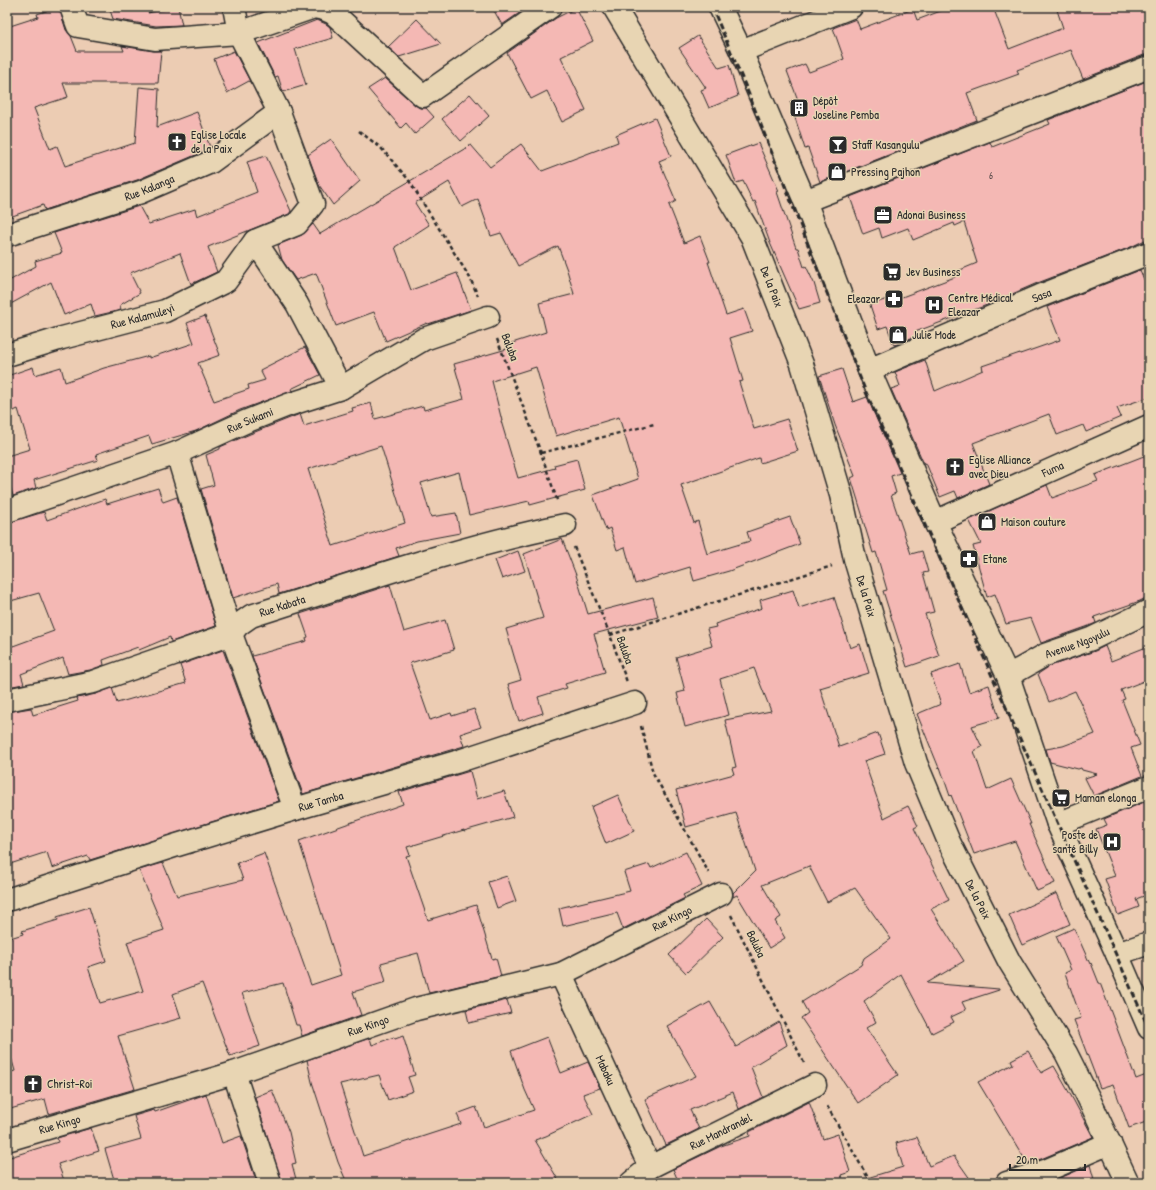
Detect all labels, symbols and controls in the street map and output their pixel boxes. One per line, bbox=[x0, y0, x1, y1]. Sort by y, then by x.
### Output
place label: Dépôt Joseline Pemba bbox=[813, 92, 879, 123]
building icon: Dépôt Joseline Pemba bbox=[788, 97, 810, 119]
place label: Eglise Locale de la Paix bbox=[191, 126, 247, 157]
church icon: Eglise Locale de la Paix bbox=[166, 131, 188, 153]
bar icon: Staff Kasangulu bbox=[827, 134, 849, 156]
place label: Staff Kasangulu bbox=[852, 136, 919, 153]
shop icon: Pressing Pajhon bbox=[826, 161, 848, 183]
place label: Pressing Pajhon bbox=[851, 163, 920, 180]
house number: 6 bbox=[989, 169, 993, 182]
street label: Rue Kalanga bbox=[122, 170, 177, 205]
office icon: Adonai Business bbox=[872, 204, 894, 226]
place label: Adonai Business bbox=[897, 206, 966, 223]
supermarket icon: Jev Business bbox=[881, 261, 903, 283]
place label: Jev Business bbox=[906, 263, 961, 280]
street label: De la Paix bbox=[756, 264, 788, 310]
street label: Sasa bbox=[1029, 283, 1054, 307]
pharmacy icon: Eleazar bbox=[883, 288, 905, 310]
place label: Centre Médical Eleazar bbox=[948, 289, 1014, 320]
place label: Eleazar bbox=[848, 290, 880, 307]
hospital icon: Centre Médical Eleazar bbox=[923, 294, 945, 316]
street label: Rue Kalamuleyi bbox=[109, 299, 177, 333]
shop icon: Julie Mode bbox=[887, 324, 909, 346]
place label: Julie Mode bbox=[912, 326, 956, 343]
street label: Baluba bbox=[497, 331, 524, 363]
street label: Rue Sukami bbox=[224, 403, 276, 437]
place label: Eglise Alliance avec Dieu bbox=[969, 451, 1031, 482]
church icon: Eglise Alliance avec Dieu bbox=[944, 456, 966, 478]
street label: Fuma bbox=[1038, 456, 1066, 481]
shop icon: Maison couture bbox=[976, 511, 998, 533]
place label: Maison couture bbox=[1001, 513, 1066, 530]
pharmacy icon: Etane bbox=[958, 548, 980, 570]
place label: Etane bbox=[983, 550, 1008, 567]
street label: De la Paix bbox=[852, 574, 881, 619]
street label: Rue Kabata bbox=[257, 590, 308, 621]
street label: Avenue Ngoyulu bbox=[1043, 622, 1112, 662]
street label: Baluba bbox=[613, 634, 638, 666]
street label: Rue Tamba bbox=[296, 786, 345, 816]
supermarket icon: Maman elonga bbox=[1050, 787, 1072, 809]
place label: Maman elonga bbox=[1075, 789, 1136, 806]
place label: Poste de santé Billy bbox=[1053, 826, 1098, 857]
hospital icon: Poste de santé Billy bbox=[1101, 831, 1123, 853]
street label: De la Paix bbox=[961, 877, 996, 922]
street label: Rue Kingo bbox=[649, 901, 695, 935]
street label: Baluba bbox=[743, 927, 770, 961]
street label: Rue Kingo bbox=[345, 1010, 391, 1040]
street label: Mabaku bbox=[592, 1052, 620, 1088]
church icon: Christ-Roi bbox=[22, 1073, 44, 1095]
place label: Christ-Roi bbox=[47, 1075, 93, 1092]
street label: Rue Mandrandel bbox=[687, 1108, 755, 1154]
street label: Rue Kingo bbox=[37, 1110, 83, 1138]
scale bar bbox=[1010, 1146, 1085, 1172]
text: 20 m bbox=[1016, 1151, 1038, 1168]

